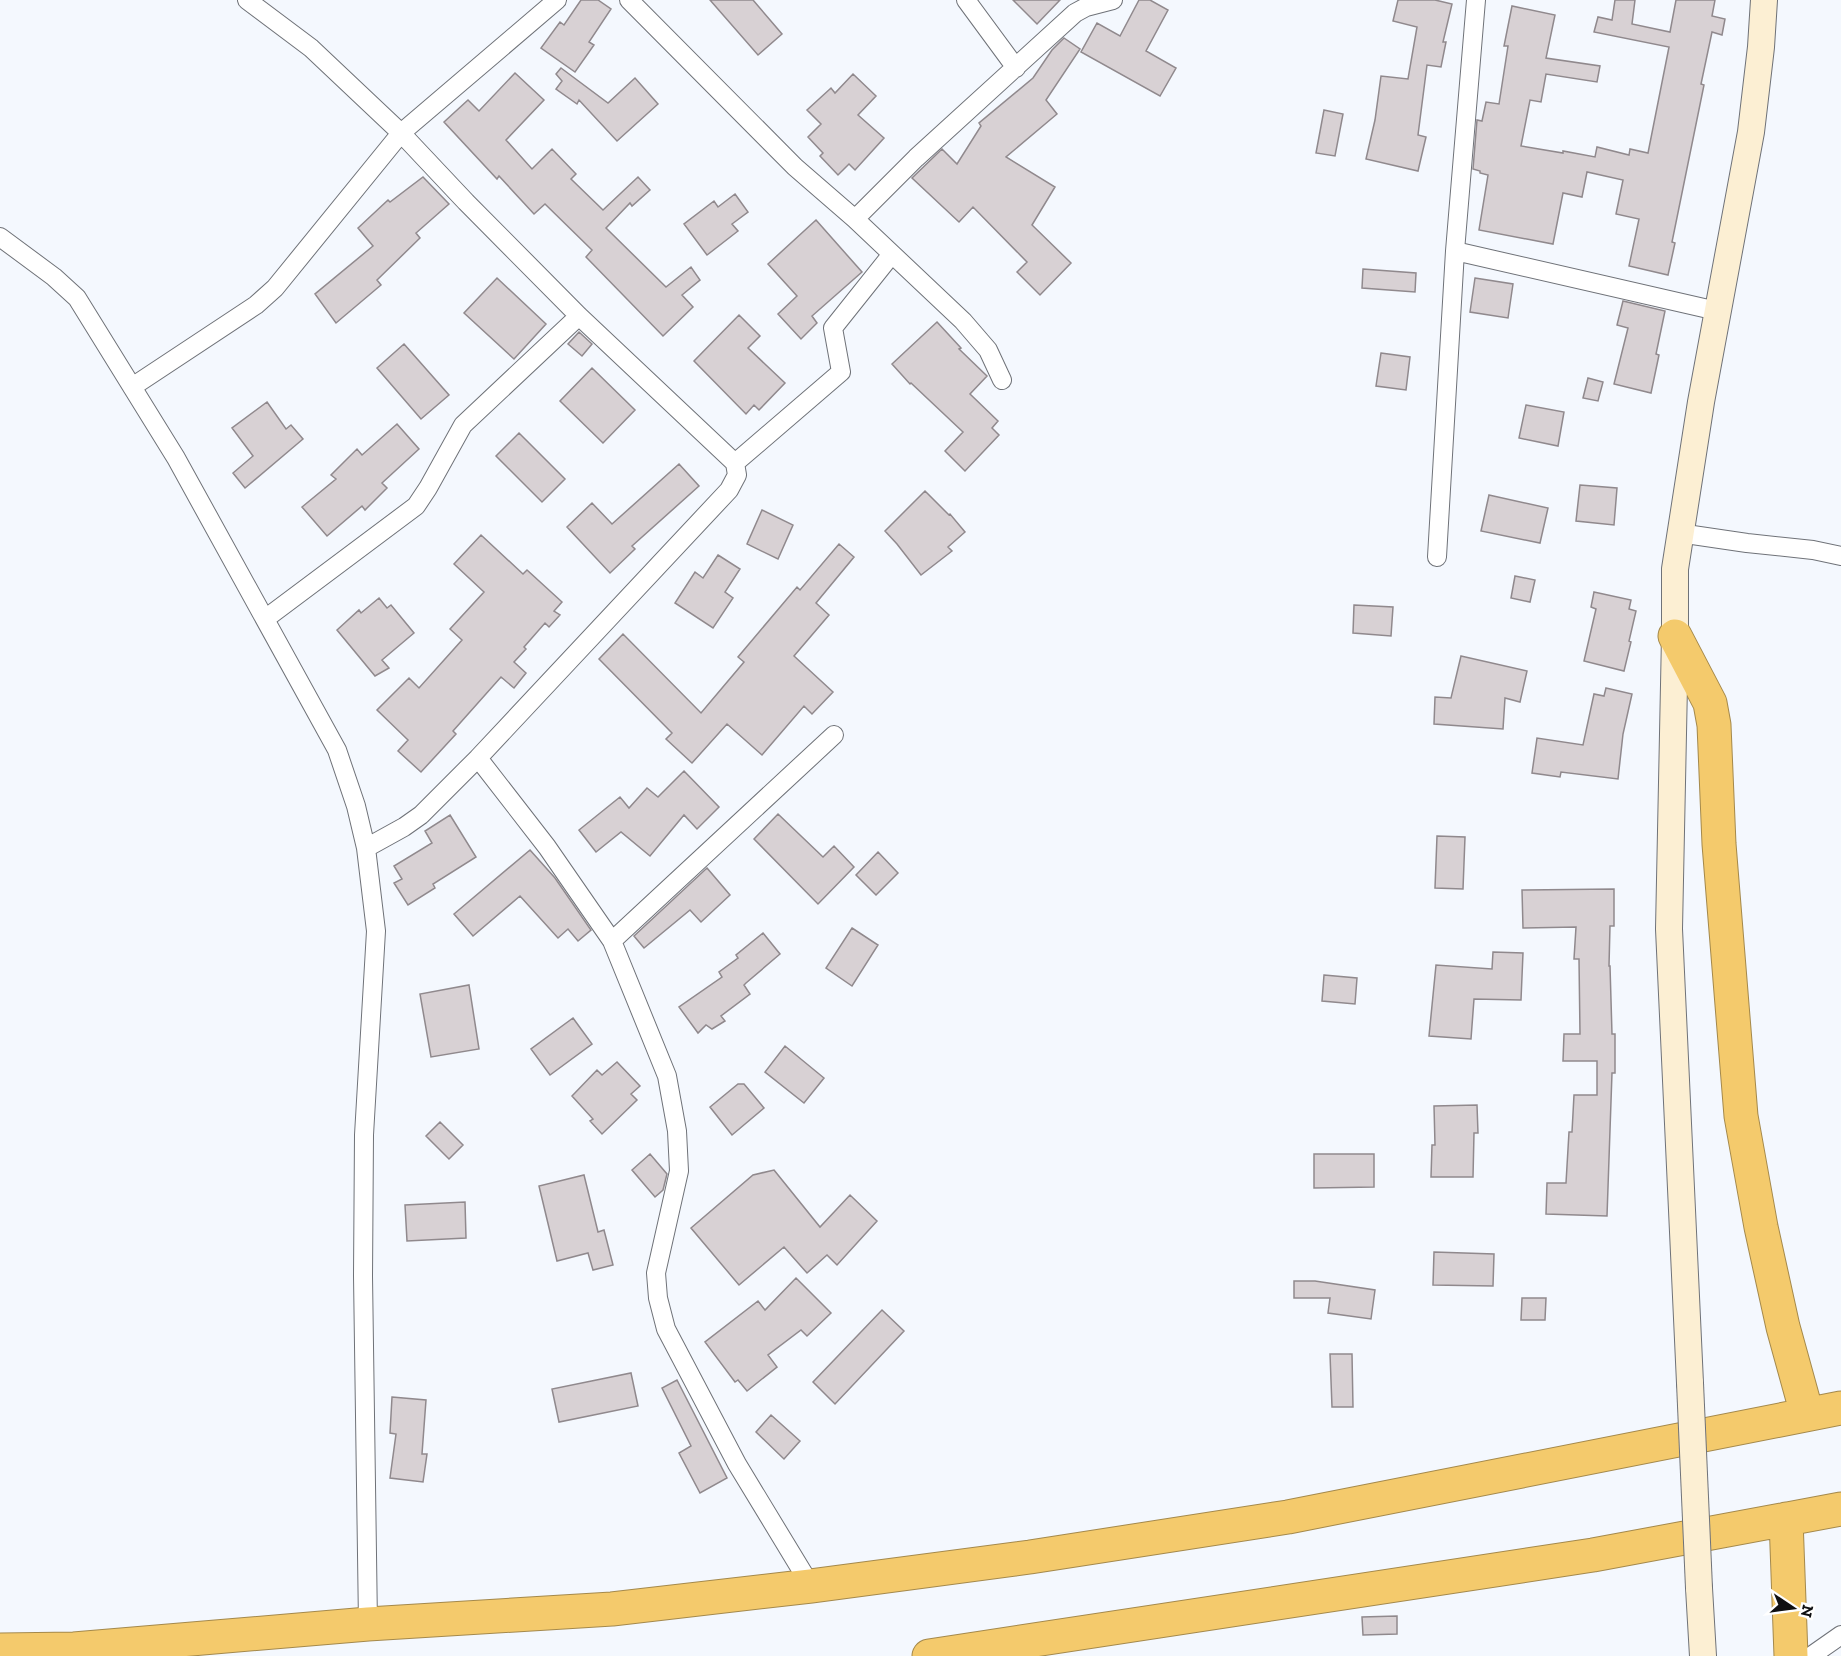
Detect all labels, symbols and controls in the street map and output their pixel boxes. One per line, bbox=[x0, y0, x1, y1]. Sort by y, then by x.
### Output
north arrow bbox=[1763, 1578, 1823, 1638]
text: N bbox=[1797, 1603, 1818, 1619]

